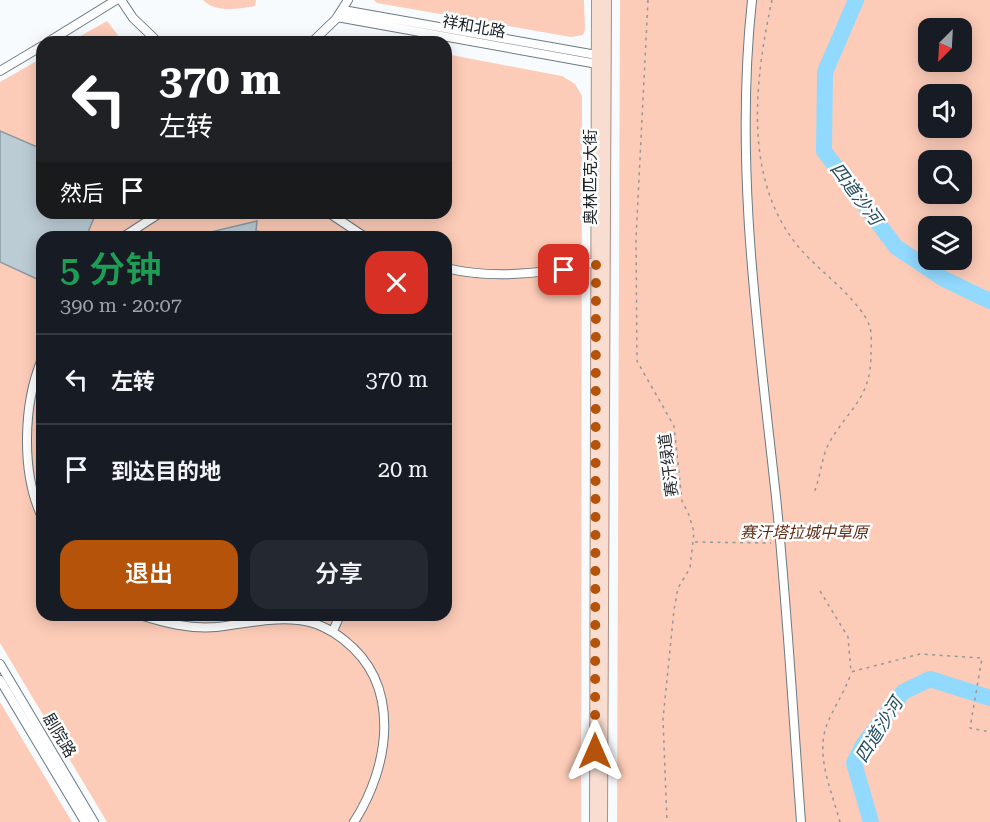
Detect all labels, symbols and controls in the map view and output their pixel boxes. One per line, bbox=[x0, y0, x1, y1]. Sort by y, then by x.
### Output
street label: 祥和北路 bbox=[441, 12, 507, 41]
north arrow bbox=[918, 18, 972, 72]
map controls bbox=[918, 18, 972, 270]
text: 370 m bbox=[159, 55, 281, 104]
icon: left bbox=[60, 60, 138, 138]
button: sound bbox=[918, 84, 972, 138]
text: 左转 bbox=[159, 111, 213, 143]
street label: 奥林匹克大街 bbox=[581, 129, 600, 225]
button: search bbox=[918, 150, 972, 204]
water label: 四道沙河 bbox=[826, 159, 888, 231]
icon: arrive bbox=[116, 174, 149, 207]
text: 然后 bbox=[60, 181, 104, 206]
button: layers bbox=[918, 216, 972, 270]
pin bbox=[538, 244, 589, 295]
text: 5 分钟 bbox=[60, 249, 161, 291]
button: close bbox=[365, 251, 428, 314]
icon: arrive bbox=[547, 253, 580, 286]
text: 390 m · 20:07 bbox=[60, 293, 182, 317]
icon: left bbox=[60, 363, 93, 396]
text: 370 m bbox=[365, 367, 428, 392]
text: 左转 bbox=[111, 369, 155, 394]
street label: 赛汗绿道 bbox=[655, 432, 682, 498]
icon: arrive bbox=[60, 453, 93, 486]
text: 20 m bbox=[378, 457, 428, 482]
text: 到达目的地 bbox=[111, 459, 221, 484]
park label: 赛汗塔拉城中草原 bbox=[740, 523, 871, 542]
button: 退出 bbox=[60, 540, 238, 609]
button: 分享 bbox=[250, 540, 428, 609]
water label: 四道沙河 bbox=[851, 691, 908, 766]
street label: 剧院路 bbox=[39, 710, 80, 761]
position arrow bbox=[563, 719, 627, 783]

